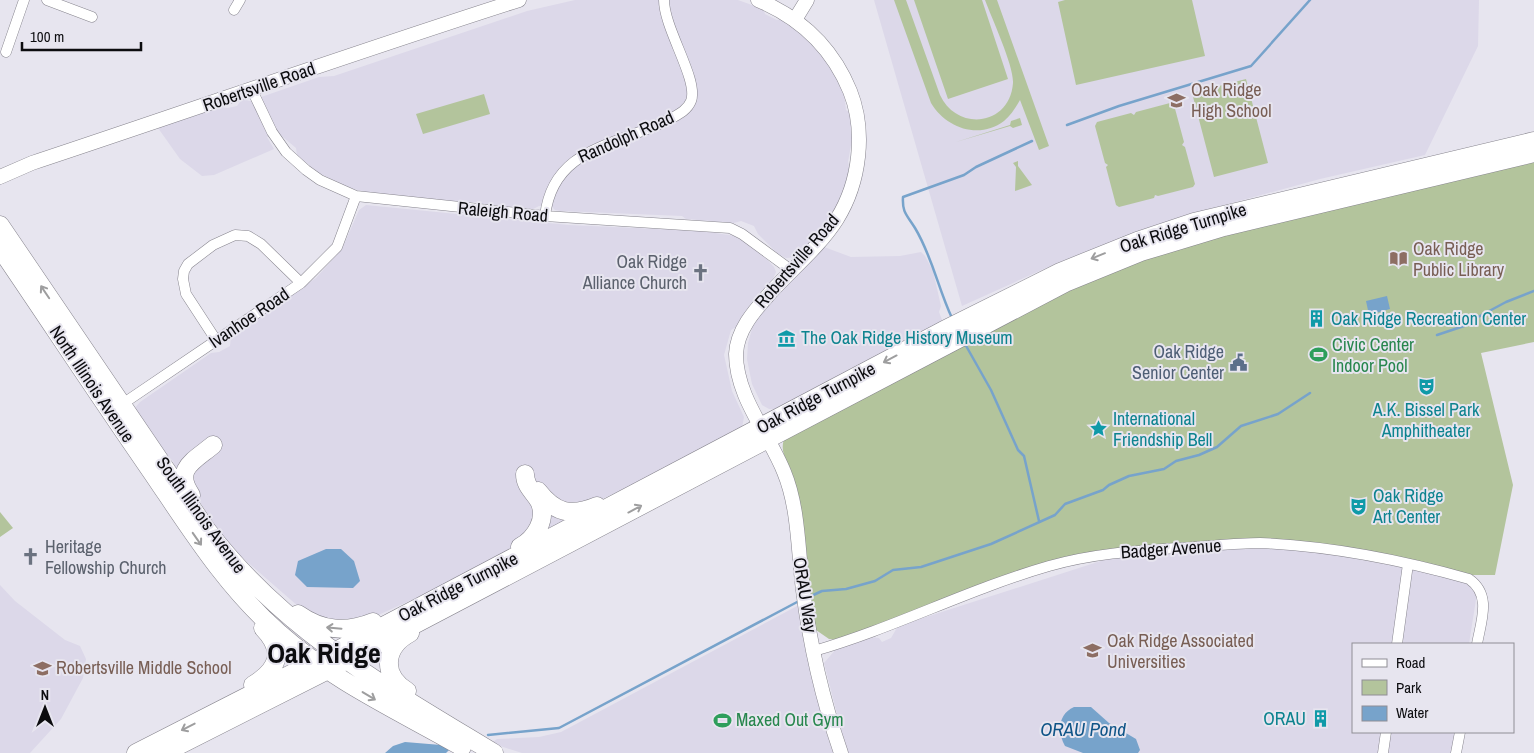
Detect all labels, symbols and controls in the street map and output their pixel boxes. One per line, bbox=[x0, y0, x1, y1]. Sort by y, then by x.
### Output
scale bar bbox=[22, 20, 141, 52]
text: 100 m bbox=[30, 26, 64, 47]
street label: Robertsville Road bbox=[199, 56, 318, 117]
place label: Oak Ridge High School bbox=[1191, 77, 1271, 123]
school or university icon: Oak Ridge High School bbox=[1167, 90, 1187, 110]
street label: Randolph Road bbox=[574, 104, 678, 169]
street label: Raleigh Road bbox=[457, 195, 549, 228]
street label: Oak Ridge Turnpike bbox=[1116, 196, 1249, 259]
street label: Robertsville Road bbox=[749, 208, 845, 313]
place label: Oak Ridge Public Library bbox=[1413, 236, 1505, 282]
place label: Oak Ridge Alliance Church bbox=[582, 249, 687, 295]
library icon: Oak Ridge Public Library bbox=[1389, 249, 1409, 269]
one-way arrow bbox=[1091, 251, 1106, 261]
church icon: Oak Ridge Alliance Church bbox=[691, 262, 711, 282]
street label: Ivanhoe Road bbox=[204, 282, 294, 354]
one-way arrow bbox=[40, 285, 50, 299]
place label: Oak Ridge Recreation Center bbox=[1331, 306, 1526, 331]
building icon: Oak Ridge Recreation Center bbox=[1307, 309, 1327, 329]
street label: North Illinois Avenue bbox=[44, 320, 141, 447]
place label: The Oak Ridge History Museum bbox=[801, 325, 1013, 350]
museum icon: The Oak Ridge History Museum bbox=[777, 328, 797, 348]
place label: Civic Center Indoor Pool bbox=[1332, 332, 1414, 378]
place label: Oak Ridge Senior Center bbox=[1132, 339, 1224, 385]
sports icon: Civic Center Indoor Pool bbox=[1308, 345, 1328, 365]
public building icon: Oak Ridge Senior Center bbox=[1228, 352, 1248, 372]
one-way arrow bbox=[883, 355, 898, 364]
street label: Oak Ridge Turnpike bbox=[752, 356, 880, 439]
theatre icon: A.K. Bissel Park Amphitheater bbox=[1416, 377, 1436, 397]
place label: A.K. Bissel Park Amphitheater bbox=[1372, 397, 1480, 443]
place label: International Friendship Bell bbox=[1113, 406, 1212, 452]
place icon: International Friendship Bell bbox=[1089, 419, 1109, 439]
street label: South Illinois Avenue bbox=[151, 451, 252, 578]
place label: Oak Ridge Art Center bbox=[1372, 483, 1444, 529]
theatre icon: Oak Ridge Art Center bbox=[1349, 496, 1369, 516]
one-way arrow bbox=[627, 504, 642, 514]
one-way arrow bbox=[192, 532, 202, 546]
street label: Badger Avenue bbox=[1120, 533, 1222, 564]
place label: Heritage Fellowship Church bbox=[45, 534, 167, 580]
street label: Oak Ridge Turnpike bbox=[394, 546, 522, 628]
church icon: Heritage Fellowship Church bbox=[21, 547, 41, 567]
street label: ORAU Way bbox=[787, 556, 824, 635]
one-way arrow bbox=[326, 624, 342, 633]
place label: Oak Ridge Associated Universities bbox=[1107, 628, 1254, 674]
district label: Oak Ridge bbox=[267, 634, 381, 672]
school or university icon: Oak Ridge Associated Universities bbox=[1083, 641, 1103, 661]
legend bbox=[1352, 643, 1514, 733]
text: Road bbox=[1396, 652, 1425, 673]
place label: Robertsville Middle School bbox=[56, 655, 232, 680]
school or university icon: Robertsville Middle School bbox=[32, 658, 52, 678]
text: Park bbox=[1396, 677, 1422, 698]
north arrow bbox=[20, 683, 70, 733]
text: N bbox=[41, 686, 49, 704]
one-way arrow bbox=[361, 692, 375, 702]
text: Water bbox=[1396, 702, 1428, 723]
place label: ORAU bbox=[1263, 706, 1306, 731]
place label: Maxed Out Gym bbox=[736, 707, 843, 732]
building icon: ORAU bbox=[1310, 709, 1330, 729]
sports icon: Maxed Out Gym bbox=[712, 710, 732, 730]
water label: ORAU Pond bbox=[1040, 716, 1126, 742]
one-way arrow bbox=[181, 723, 196, 732]

